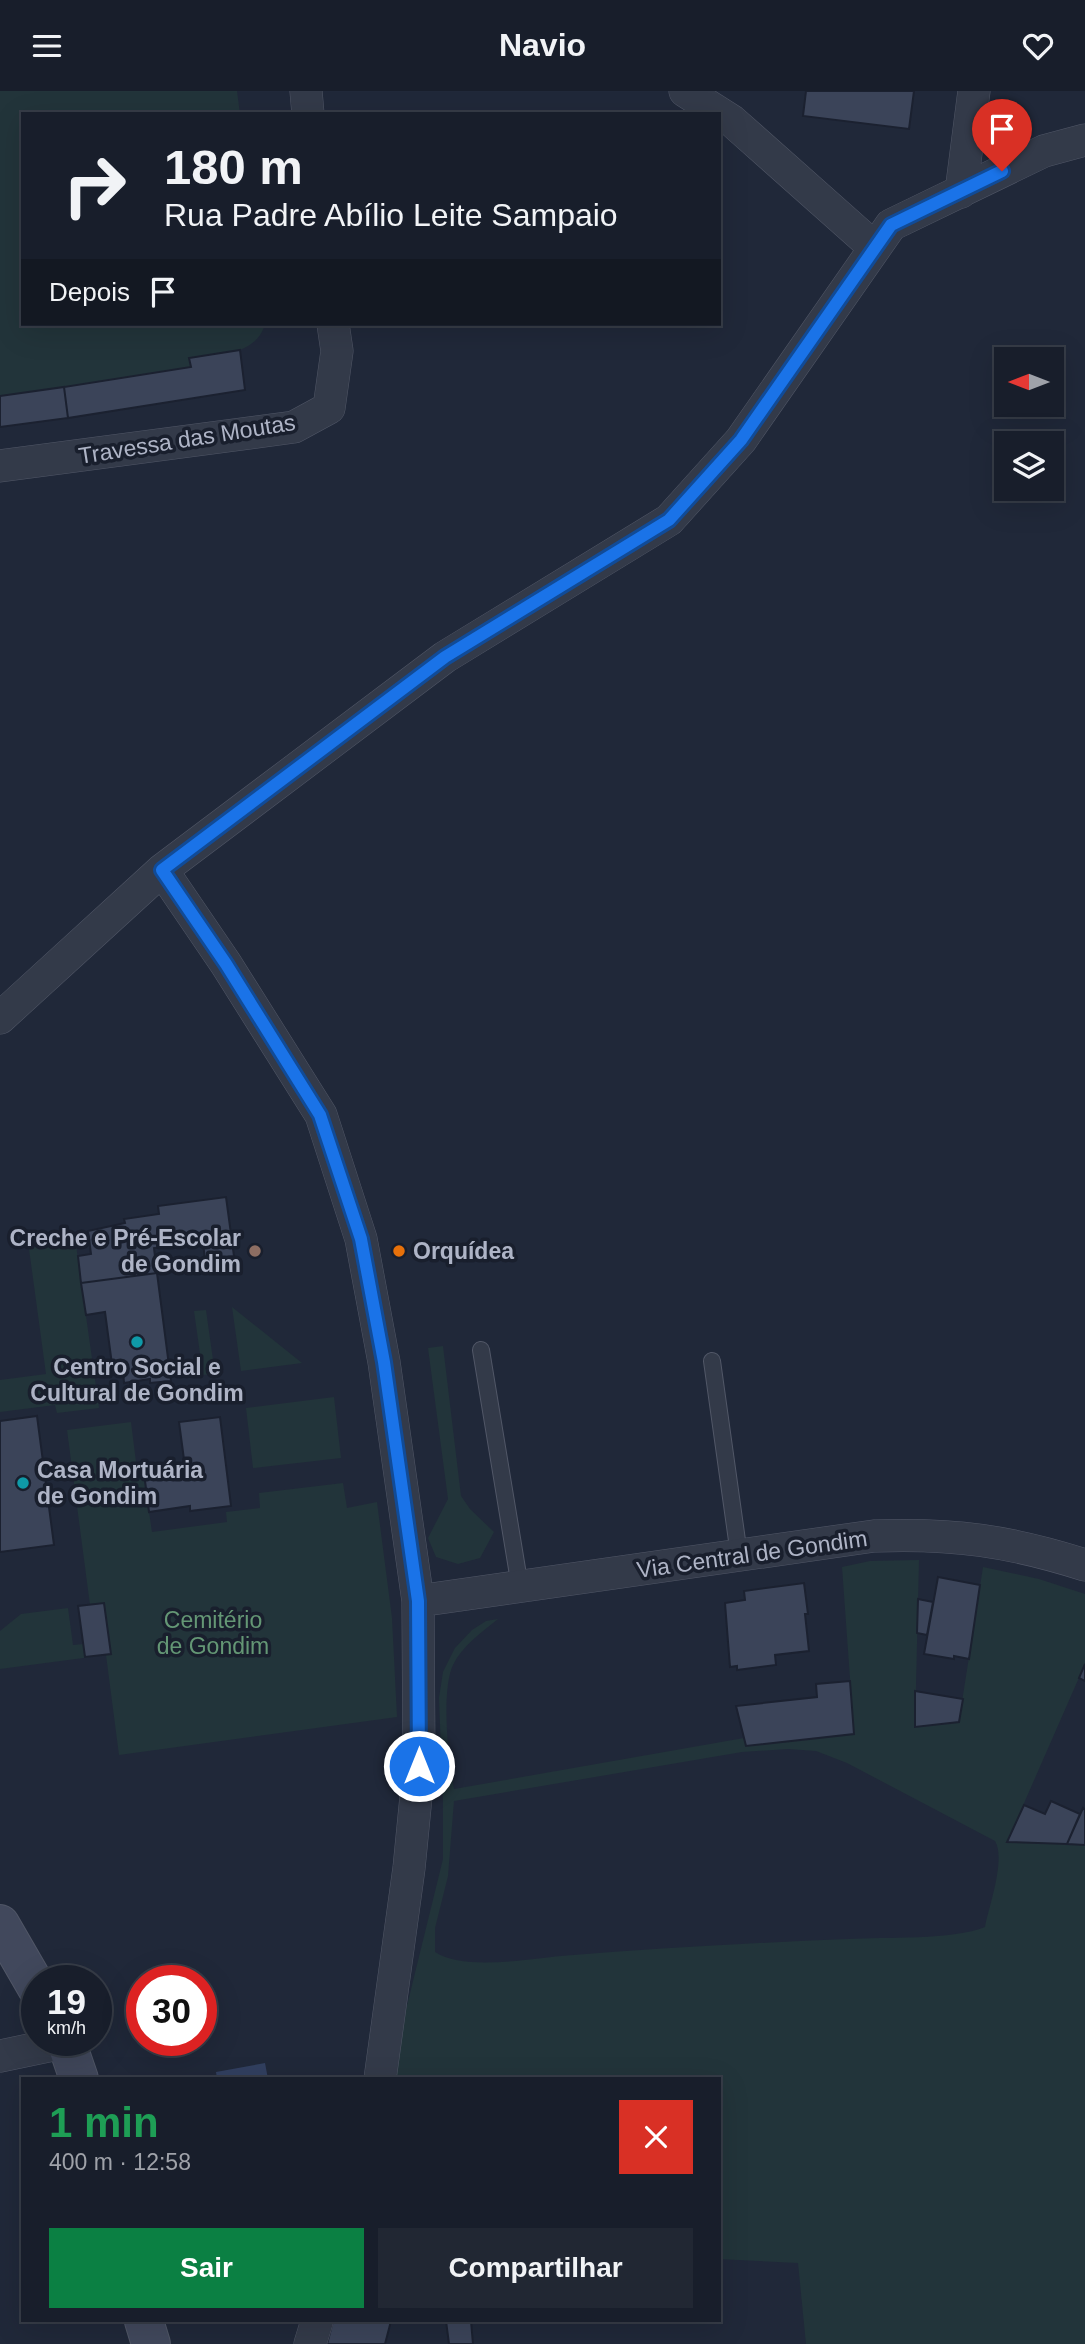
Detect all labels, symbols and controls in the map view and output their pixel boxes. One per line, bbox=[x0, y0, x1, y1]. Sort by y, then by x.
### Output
icon: menu bbox=[28, 27, 66, 65]
text: Navio bbox=[499, 27, 586, 63]
icon: heart bbox=[1019, 27, 1057, 65]
pin bbox=[972, 99, 1032, 171]
icon: arrive bbox=[983, 110, 1021, 148]
icon: right bbox=[49, 140, 140, 231]
text: 180 m bbox=[164, 140, 303, 194]
text: Rua Padre Abílio Leite Sampaio bbox=[164, 197, 618, 233]
icon: arrive bbox=[144, 273, 182, 311]
text: Depois bbox=[49, 277, 130, 307]
north arrow bbox=[994, 347, 1064, 417]
map controls bbox=[994, 347, 1064, 501]
street label: Travessa das Moutas bbox=[77, 409, 297, 469]
button: layers bbox=[994, 431, 1064, 501]
place label: Creche e Pré-Escolar de Gondim bbox=[10, 1225, 241, 1277]
place label: Orquídea bbox=[413, 1238, 514, 1264]
marker: Creche e Pré-Escolar de Gondim bbox=[247, 1243, 263, 1259]
marker: Orquídea bbox=[391, 1243, 407, 1259]
marker: Centro Social e Cultural de Gondim bbox=[129, 1334, 145, 1350]
place label: Centro Social e Cultural de Gondim bbox=[30, 1354, 244, 1406]
place label: Casa Mortuária de Gondim bbox=[37, 1457, 203, 1509]
marker: Casa Mortuária de Gondim bbox=[15, 1475, 31, 1491]
street label: Via Central de Gondim bbox=[635, 1525, 869, 1583]
park label: Cemitério de Gondim bbox=[157, 1607, 269, 1659]
position arrow bbox=[382, 1729, 456, 1803]
speed limit sign: 30 bbox=[126, 1965, 217, 2056]
text: 19 bbox=[47, 1982, 86, 2021]
text: km/h bbox=[47, 2018, 86, 2038]
text: 1 min bbox=[49, 2099, 159, 2146]
button: close bbox=[619, 2100, 693, 2174]
text: 400 m · 12:58 bbox=[49, 2149, 191, 2175]
button: Sair bbox=[49, 2228, 364, 2308]
button: Compartilhar bbox=[378, 2228, 693, 2308]

